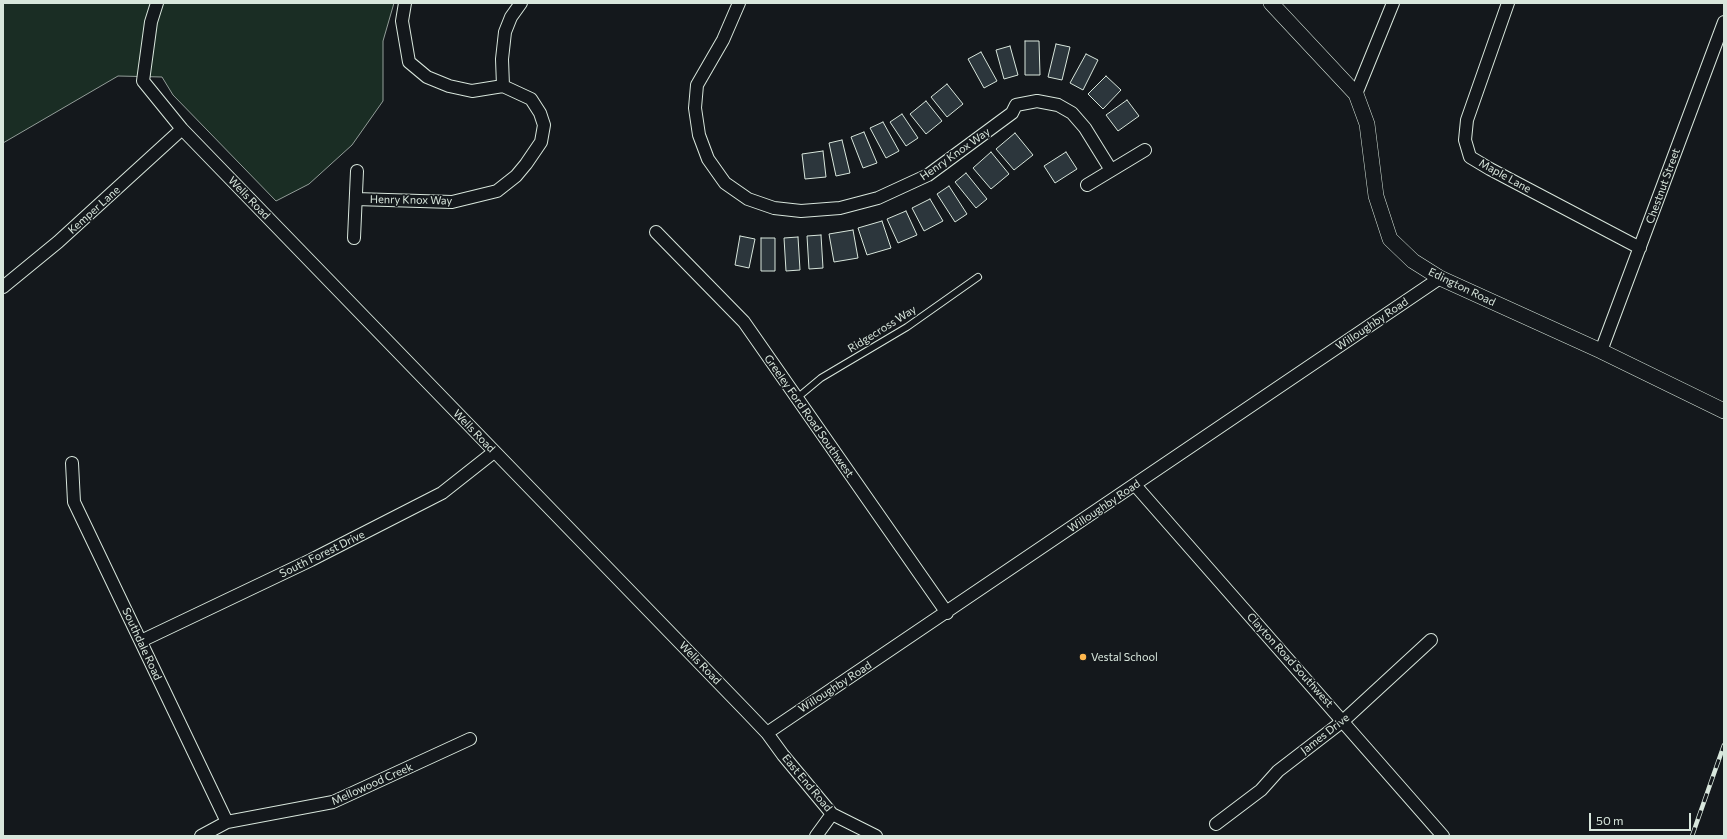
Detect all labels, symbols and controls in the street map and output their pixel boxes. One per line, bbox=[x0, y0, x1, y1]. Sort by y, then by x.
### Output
street label: Henry Knox Way bbox=[917, 125, 993, 183]
street label: Chestnut Street bbox=[1643, 146, 1683, 226]
street label: Maple Lane bbox=[1477, 156, 1533, 196]
street label: Wells Road bbox=[225, 174, 273, 222]
street label: Kemper Lane bbox=[65, 183, 123, 237]
street label: Henry Knox Way bbox=[370, 193, 452, 207]
street label: Edington Road bbox=[1426, 265, 1498, 309]
street label: Willoughby Road bbox=[1333, 295, 1411, 353]
street label: Ridgecross Way bbox=[845, 303, 919, 355]
street label: Greeley Ford Road Southwest bbox=[761, 352, 857, 480]
street label: Wells Road bbox=[450, 407, 498, 455]
street label: Willoughby Road bbox=[1065, 477, 1143, 535]
street label: South Forest Drive bbox=[277, 528, 367, 580]
street label: Southdale Road bbox=[119, 606, 165, 682]
street label: Clayton Road Southwest bbox=[1244, 610, 1336, 710]
street label: Wells Road bbox=[676, 639, 724, 687]
place label: Vestal School bbox=[1091, 650, 1158, 664]
marker: Vestal School bbox=[1078, 652, 1088, 662]
street label: Willoughby Road bbox=[796, 658, 874, 716]
street label: James Drive bbox=[1298, 711, 1352, 757]
street label: East End Road bbox=[779, 752, 835, 814]
street label: Mellowood Creek bbox=[329, 760, 415, 808]
scale bar bbox=[1591, 805, 1693, 831]
text: 50 m bbox=[1596, 813, 1624, 827]

